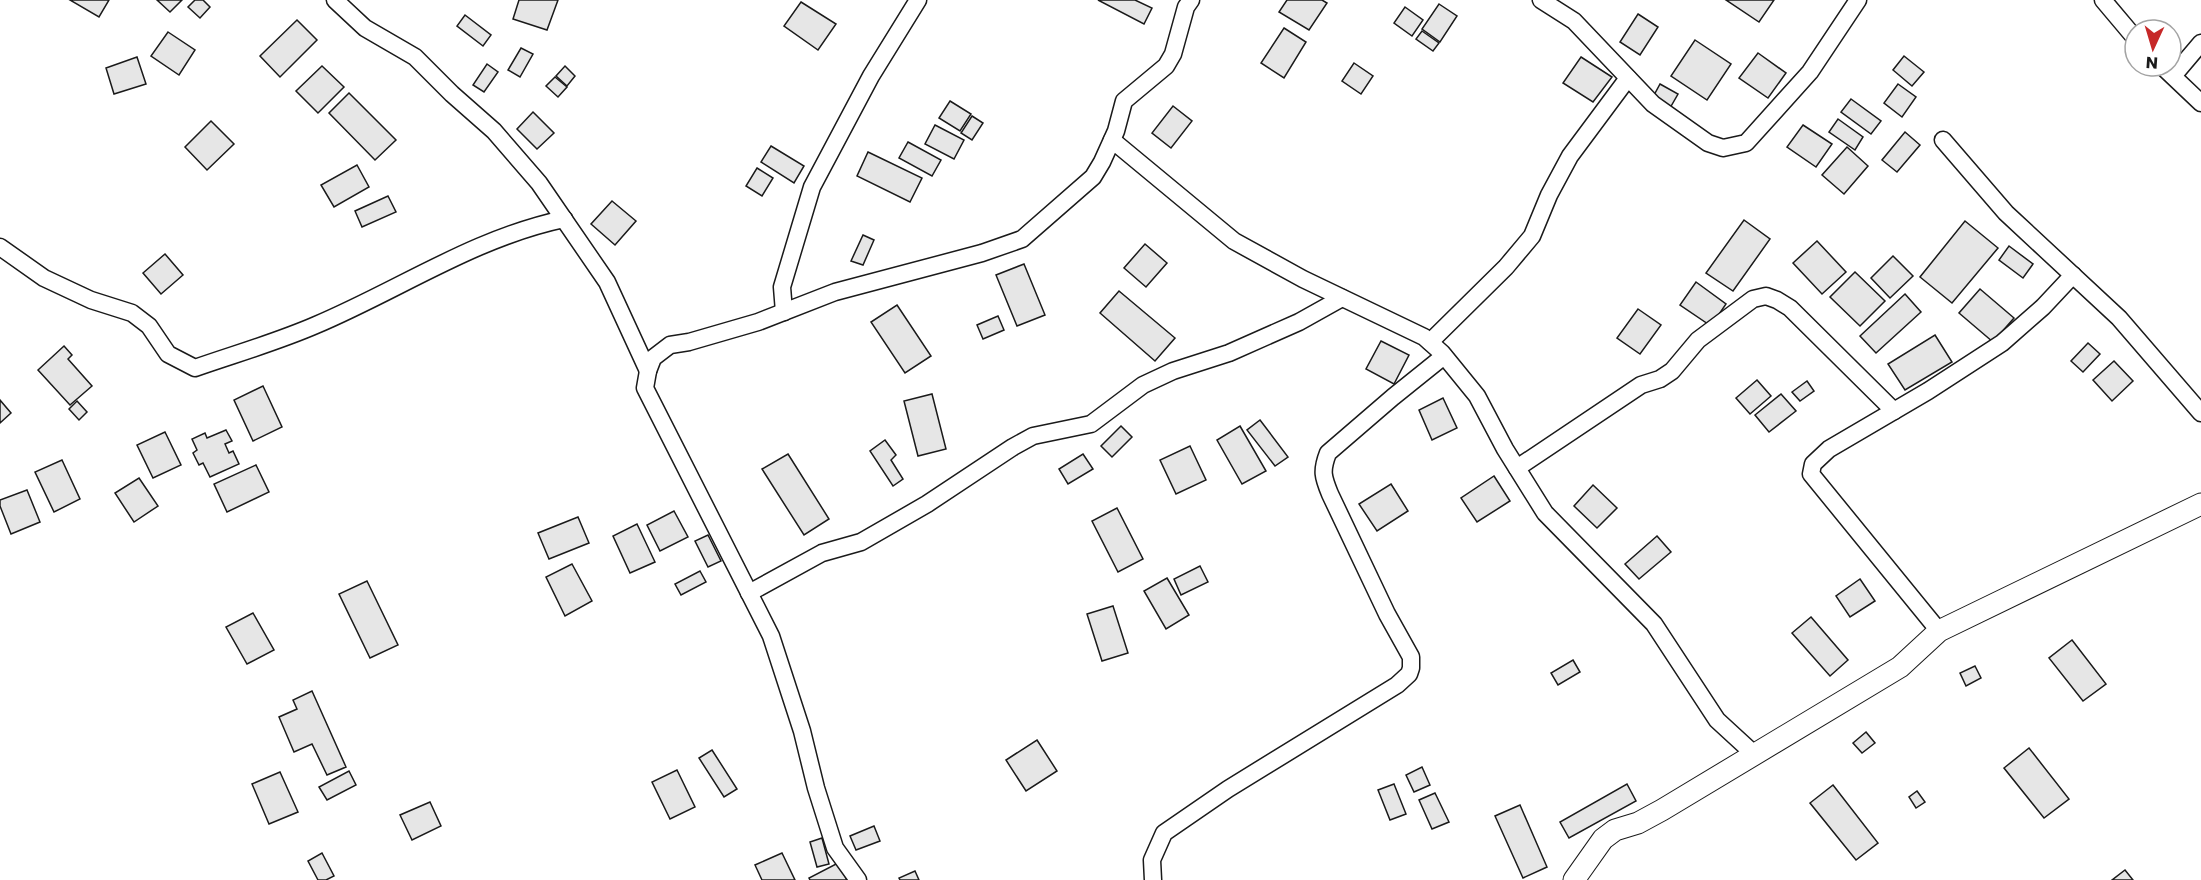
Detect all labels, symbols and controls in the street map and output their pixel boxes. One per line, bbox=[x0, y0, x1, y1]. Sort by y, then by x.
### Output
north arrow bbox=[2123, 18, 2183, 78]
text: N bbox=[2145, 51, 2159, 74]

